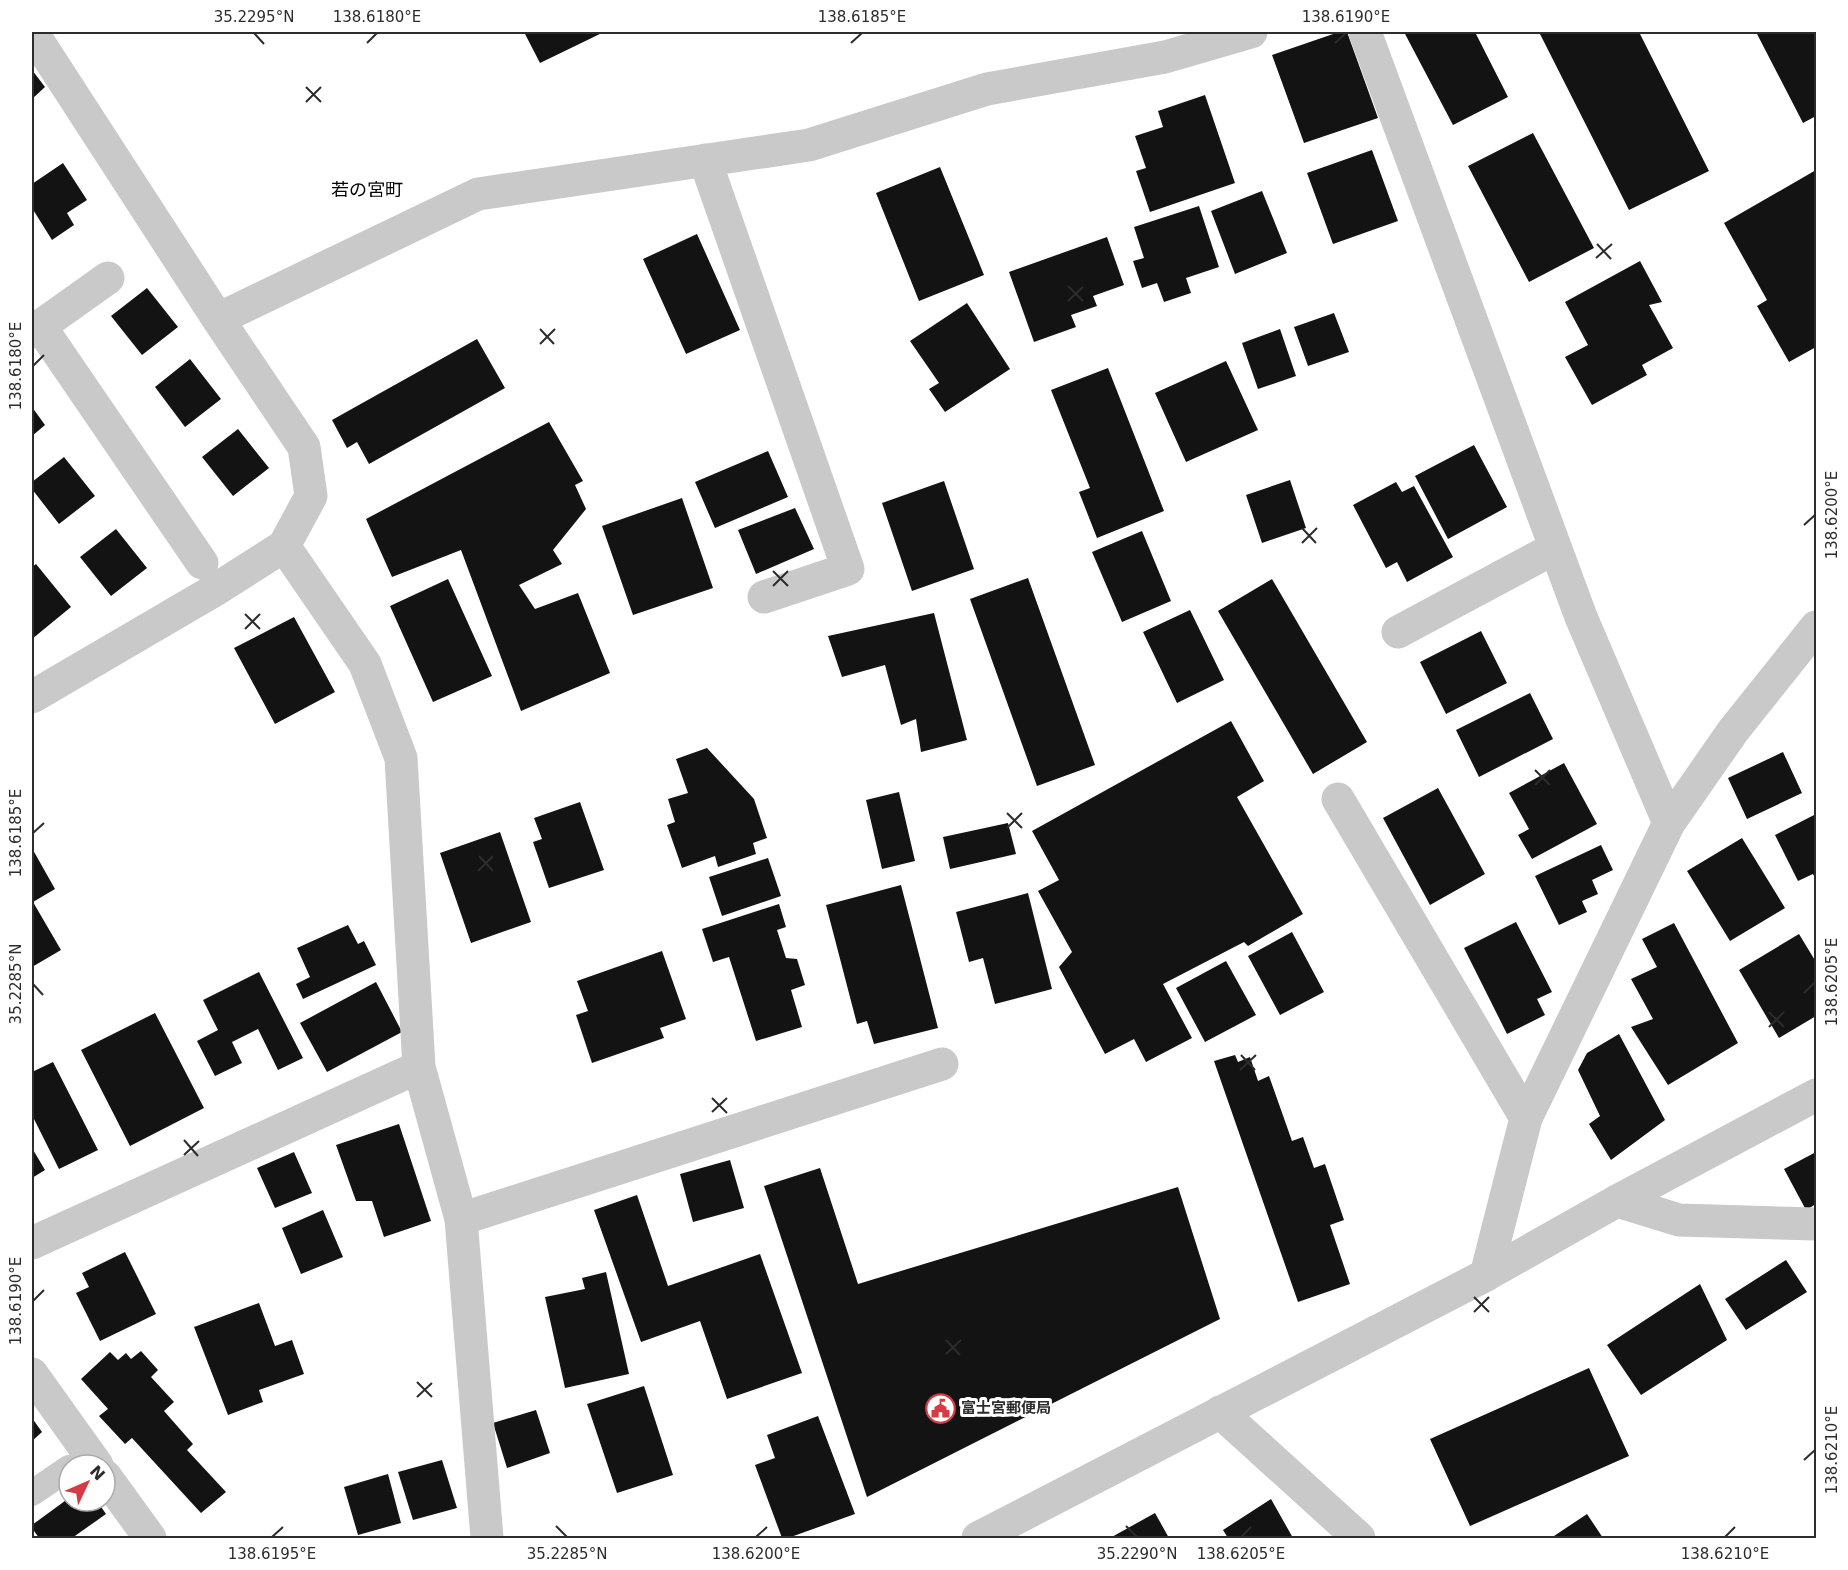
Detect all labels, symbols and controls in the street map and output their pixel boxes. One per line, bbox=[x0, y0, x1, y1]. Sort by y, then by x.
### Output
text: 35.2295°N bbox=[214, 8, 294, 26]
text: 138.6180°E bbox=[333, 8, 421, 26]
text: 138.6185°E bbox=[818, 8, 906, 26]
text: 138.6190°E bbox=[1302, 8, 1390, 26]
district label: 若の宮町 bbox=[331, 179, 403, 200]
text: 138.6180°E bbox=[7, 322, 25, 410]
text: 138.6200°E bbox=[1823, 471, 1841, 559]
text: 138.6185°E bbox=[7, 789, 25, 877]
text: 138.6205°E bbox=[1823, 938, 1841, 1026]
text: 35.2285°N bbox=[7, 944, 25, 1024]
text: 138.6190°E bbox=[7, 1257, 25, 1345]
public building icon: 富士宮郵便局 bbox=[924, 1392, 956, 1424]
place label: 富士宮郵便局 bbox=[961, 1399, 1051, 1417]
text: 138.6210°E bbox=[1823, 1406, 1841, 1494]
north arrow bbox=[57, 1453, 117, 1513]
text: N bbox=[86, 1462, 109, 1484]
text: 138.6195°E bbox=[228, 1545, 316, 1563]
text: 35.2285°N bbox=[527, 1545, 607, 1563]
text: 138.6200°E bbox=[712, 1545, 800, 1563]
text: 35.2290°N bbox=[1097, 1545, 1177, 1563]
text: 138.6205°E bbox=[1197, 1545, 1285, 1563]
text: 138.6210°E bbox=[1681, 1545, 1769, 1563]

